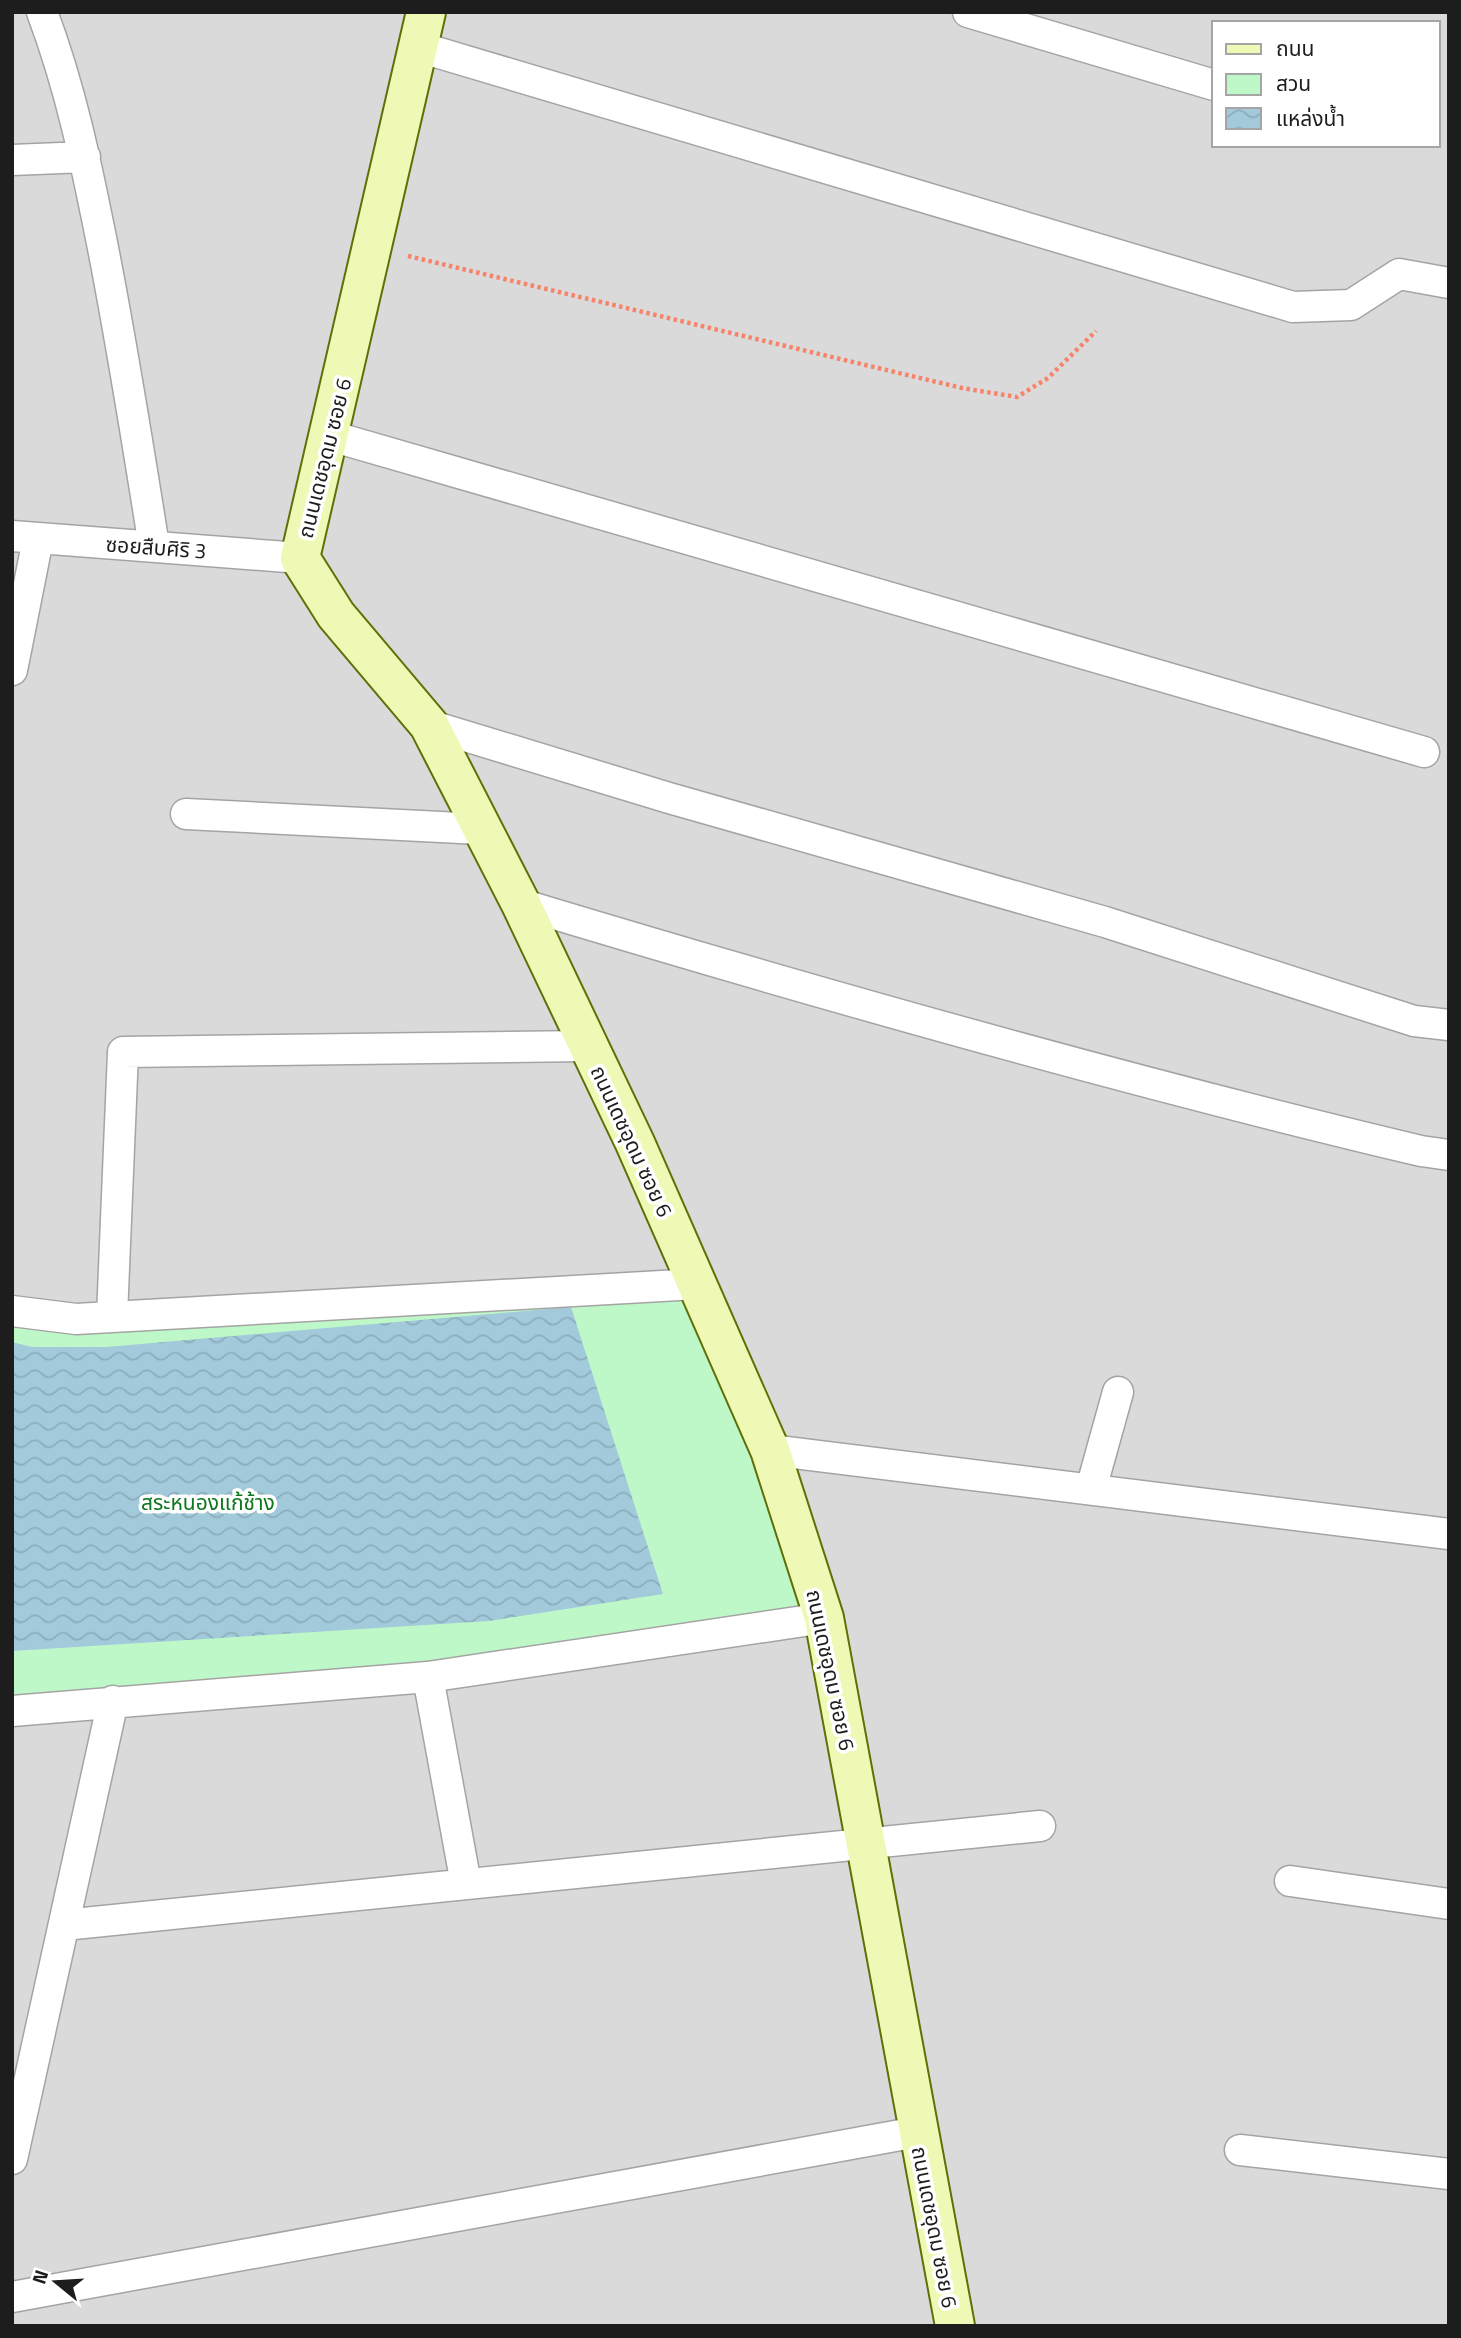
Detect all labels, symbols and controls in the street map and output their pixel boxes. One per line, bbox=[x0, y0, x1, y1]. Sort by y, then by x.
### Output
legend bbox=[1212, 21, 1440, 147]
text: ถนน bbox=[1276, 32, 1314, 64]
text: สวน bbox=[1276, 67, 1311, 99]
text: แหล่งน้ำ bbox=[1276, 102, 1345, 134]
street label: ถนนเดชอุดม ซอย 6 bbox=[289, 375, 359, 541]
street label: ซอยสืบศิริ 3 bbox=[105, 528, 207, 566]
street label: ถนนเดชอุดม ซอย 6 bbox=[583, 1060, 681, 1222]
park label: สระหนองแก้ช้าง bbox=[141, 1486, 275, 1518]
street label: ถนนเดชอุดม ซอย 6 bbox=[798, 1586, 864, 1754]
street label: ถนนเดชอุดม ซอย 6 bbox=[904, 2143, 966, 2311]
north arrow bbox=[21, 2247, 91, 2317]
text: N bbox=[24, 2266, 55, 2287]

